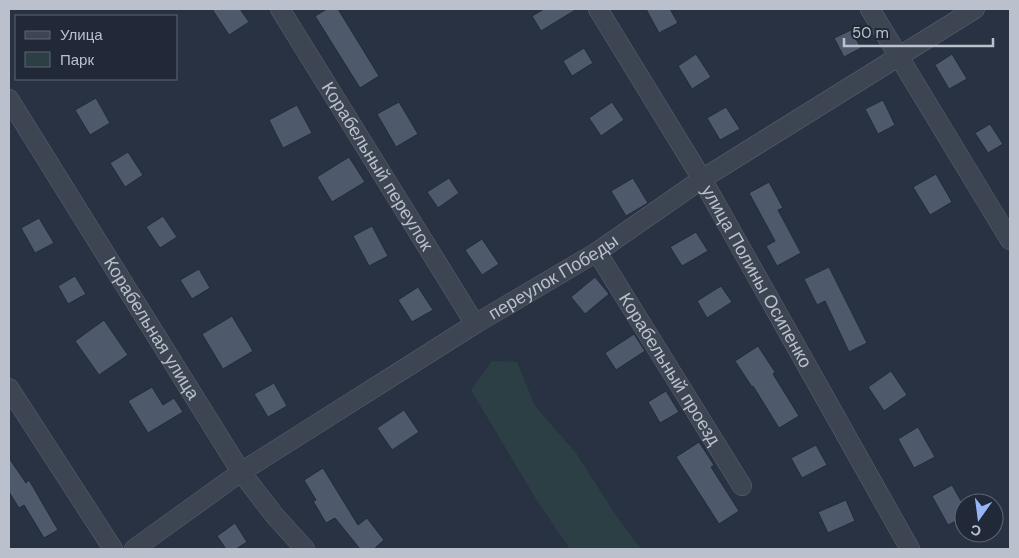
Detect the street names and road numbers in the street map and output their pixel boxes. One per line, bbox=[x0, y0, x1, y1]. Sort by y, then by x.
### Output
street label: Корабельный переулок bbox=[316, 77, 439, 255]
street label: улица Полины Осипенко bbox=[696, 181, 818, 372]
street label: переулок Победы bbox=[484, 229, 623, 325]
street label: Корабельная улица bbox=[98, 252, 206, 405]
street label: Корабельный проезд bbox=[613, 288, 726, 451]

